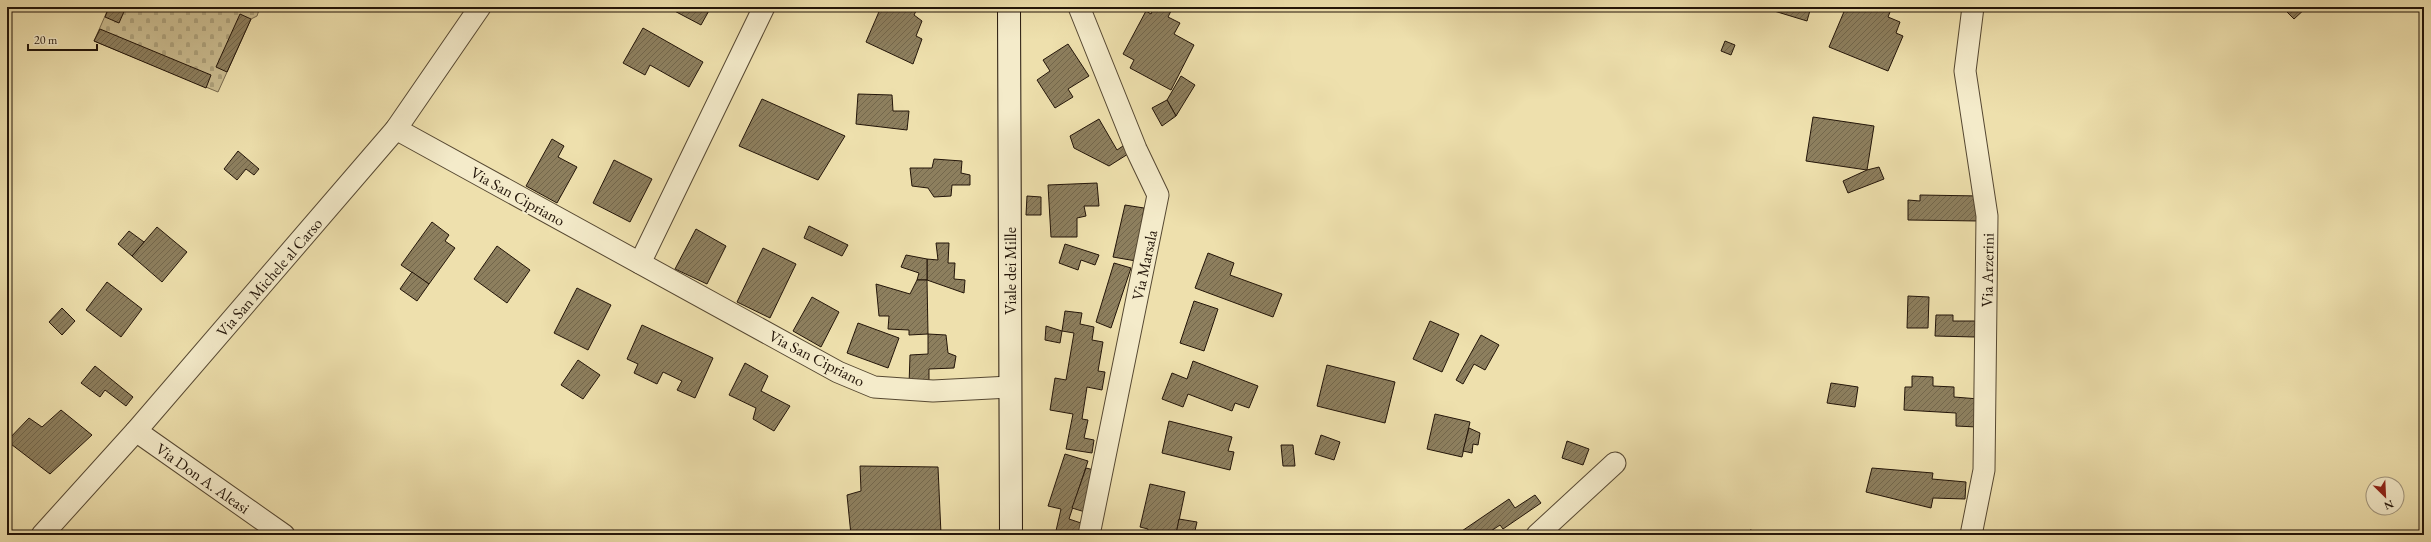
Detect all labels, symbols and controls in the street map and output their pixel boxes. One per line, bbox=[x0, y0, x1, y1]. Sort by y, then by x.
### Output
scale bar bbox=[28, 26, 97, 52]
text: 20 m bbox=[34, 32, 58, 48]
street label: Via San Cipriano bbox=[467, 162, 569, 231]
street label: Via San Michele al Carso bbox=[212, 213, 327, 341]
street label: Viale dei Mille bbox=[1000, 227, 1021, 315]
street label: Via Marsala bbox=[1127, 227, 1162, 302]
street label: Via Arzerini bbox=[1976, 233, 1999, 307]
street label: Via San Cipriano bbox=[765, 325, 868, 392]
street label: Via Don A. Aleasi bbox=[152, 438, 254, 519]
north arrow bbox=[2365, 476, 2405, 516]
text: N bbox=[2382, 497, 2396, 513]

